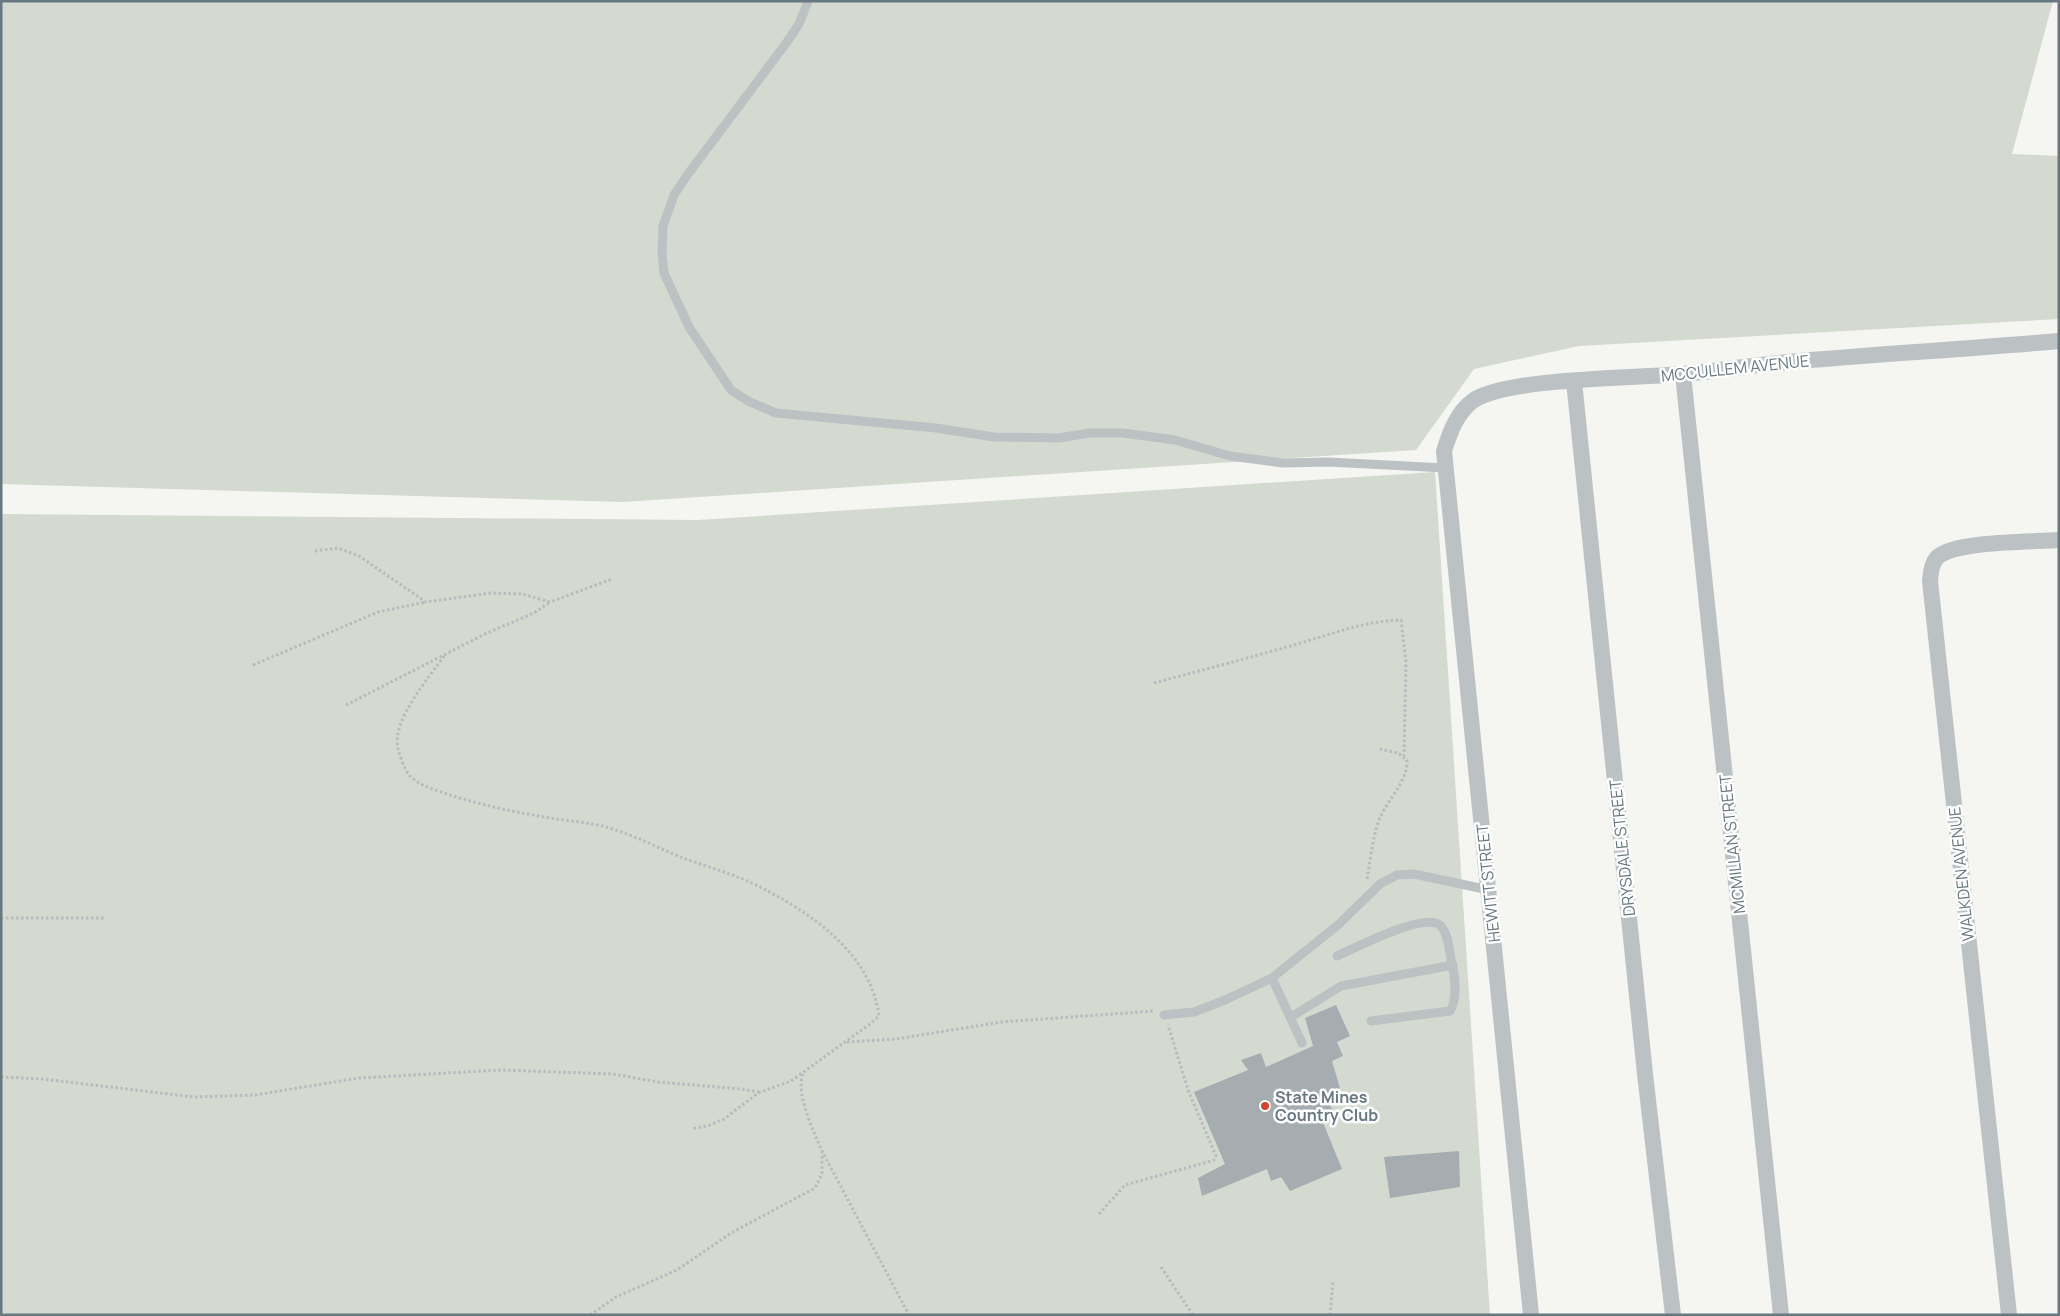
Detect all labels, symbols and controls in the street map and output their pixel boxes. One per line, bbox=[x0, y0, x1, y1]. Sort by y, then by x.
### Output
street label: MCCULLEM AVENUE bbox=[1660, 349, 1810, 387]
street label: MCMILLAN STREET bbox=[1714, 773, 1750, 915]
street label: DRYSDALE STREET bbox=[1604, 778, 1640, 917]
street label: WALKDEN AVENUE bbox=[1943, 806, 1979, 942]
street label: HEWITT STREET bbox=[1471, 822, 1505, 943]
place label: State Mines Country Club bbox=[1275, 1086, 1378, 1126]
marker: State Mines Country Club bbox=[1259, 1100, 1271, 1112]

